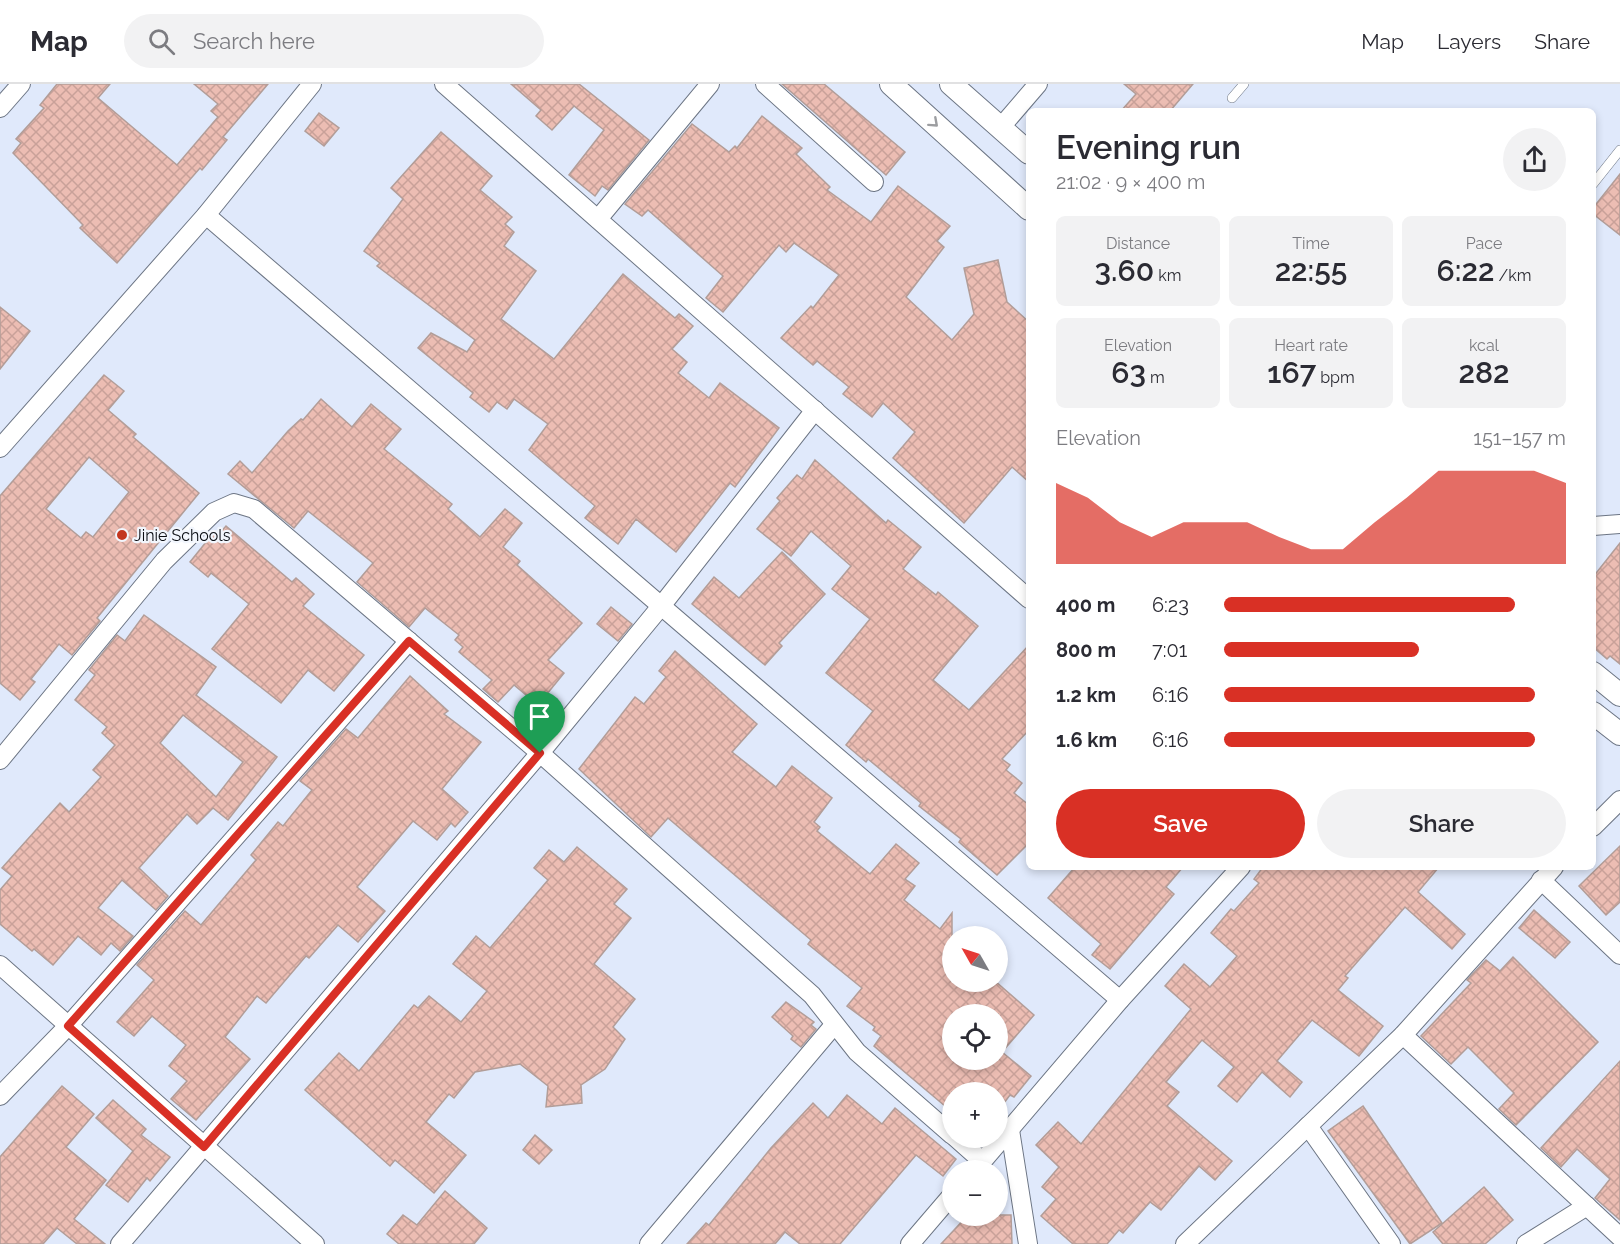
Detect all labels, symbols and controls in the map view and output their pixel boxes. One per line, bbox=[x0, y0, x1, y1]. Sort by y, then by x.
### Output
search box bbox=[124, 14, 544, 68]
text: Map bbox=[30, 25, 88, 58]
icon: search bbox=[145, 25, 178, 58]
text: Search here bbox=[193, 28, 315, 54]
text: Map bbox=[1361, 29, 1404, 54]
text: Layers bbox=[1437, 29, 1501, 54]
text: Share bbox=[1534, 29, 1590, 54]
one-way arrow bbox=[928, 116, 938, 127]
text: Evening run bbox=[1056, 128, 1241, 167]
button: share bbox=[1503, 128, 1566, 191]
text: 21:02 · 9 × 400 m bbox=[1056, 170, 1205, 194]
text: Distance bbox=[1106, 234, 1170, 253]
text: Time bbox=[1292, 234, 1330, 253]
text: Pace bbox=[1466, 234, 1502, 253]
text: 3.60 bbox=[1095, 253, 1154, 288]
text: 22:55 bbox=[1275, 253, 1347, 288]
text: 6:22 bbox=[1437, 253, 1494, 288]
text: km bbox=[1154, 266, 1181, 285]
text: /km bbox=[1494, 266, 1531, 285]
text: Elevation bbox=[1104, 336, 1172, 355]
text: Heart rate bbox=[1274, 336, 1348, 355]
text: kcal bbox=[1469, 336, 1499, 355]
text: 63 bbox=[1111, 355, 1146, 390]
text: 167 bbox=[1267, 355, 1316, 390]
text: 282 bbox=[1459, 355, 1509, 390]
text: m bbox=[1146, 368, 1165, 387]
text: bpm bbox=[1316, 368, 1355, 387]
text: Elevation bbox=[1056, 426, 1141, 450]
text: 151–157 m bbox=[1473, 426, 1566, 450]
place label: Jinie Schools bbox=[134, 526, 231, 545]
marker: Jinie Schools bbox=[115, 528, 129, 542]
text: 400 m bbox=[1056, 593, 1115, 617]
text: 6:23 bbox=[1152, 593, 1189, 617]
text: 800 m bbox=[1056, 638, 1116, 662]
text: 7:01 bbox=[1152, 638, 1187, 662]
text: 1.2 km bbox=[1056, 683, 1116, 707]
text: 6:16 bbox=[1152, 683, 1188, 707]
pin bbox=[514, 691, 565, 753]
icon: arrive bbox=[523, 700, 556, 733]
text: 1.6 km bbox=[1056, 728, 1117, 752]
text: 6:16 bbox=[1152, 728, 1188, 752]
button: Save bbox=[1056, 789, 1305, 858]
button: Share bbox=[1317, 789, 1566, 858]
north arrow bbox=[942, 926, 1008, 992]
map controls bbox=[942, 926, 1008, 1226]
button: locate bbox=[942, 1004, 1008, 1070]
button: + bbox=[942, 1082, 1008, 1148]
button: − bbox=[942, 1160, 1008, 1226]

